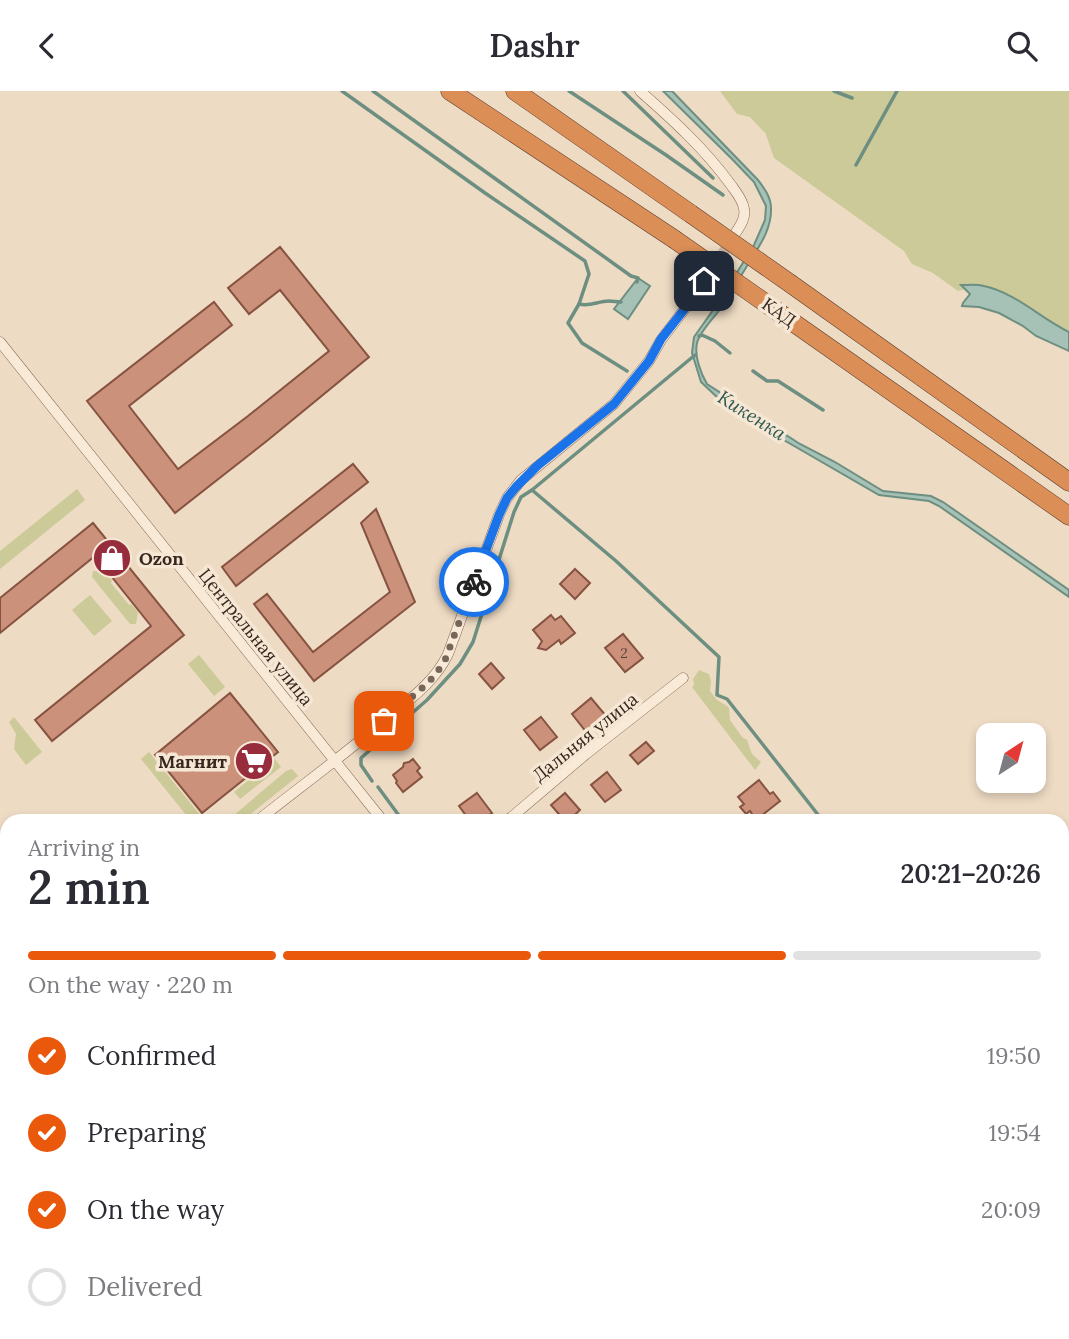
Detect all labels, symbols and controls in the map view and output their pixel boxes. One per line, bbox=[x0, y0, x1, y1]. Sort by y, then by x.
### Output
text: Dashr bbox=[489, 25, 580, 66]
icon: back bbox=[28, 27, 66, 65]
icon: search bbox=[1003, 27, 1041, 65]
pin bbox=[674, 251, 734, 311]
icon: home bbox=[685, 262, 723, 300]
street label: КАД bbox=[758, 292, 800, 332]
water label: Кикенка bbox=[713, 385, 791, 446]
shop icon: Ozon bbox=[91, 537, 133, 579]
place label: Ozon bbox=[139, 547, 184, 570]
courier bbox=[439, 547, 509, 617]
icon: bike bbox=[455, 563, 493, 601]
street label: Центральная улица bbox=[194, 564, 318, 710]
house number: 2 bbox=[620, 644, 628, 662]
street label: Дальняя улица bbox=[528, 688, 642, 786]
pin bbox=[354, 691, 414, 751]
icon: bag bbox=[365, 702, 403, 740]
north arrow bbox=[976, 723, 1046, 793]
map controls bbox=[976, 723, 1046, 793]
supermarket icon: Магнит bbox=[233, 740, 275, 782]
place label: Магнит bbox=[158, 750, 228, 773]
text: Arriving in bbox=[28, 833, 140, 862]
text: 20:21–20:26 bbox=[900, 857, 1041, 890]
text: 2 min bbox=[28, 858, 150, 917]
text: On the way · 220 m bbox=[28, 970, 233, 999]
icon: check bbox=[28, 1037, 66, 1075]
text: Confirmed bbox=[87, 1039, 216, 1072]
text: 19:50 bbox=[987, 1041, 1041, 1070]
icon: check bbox=[28, 1114, 66, 1152]
text: Preparing bbox=[87, 1116, 206, 1149]
text: 19:54 bbox=[989, 1118, 1041, 1147]
icon: check bbox=[28, 1191, 66, 1229]
text: On the way bbox=[87, 1193, 224, 1226]
text: 20:09 bbox=[981, 1195, 1041, 1224]
text: Delivered bbox=[87, 1270, 203, 1303]

